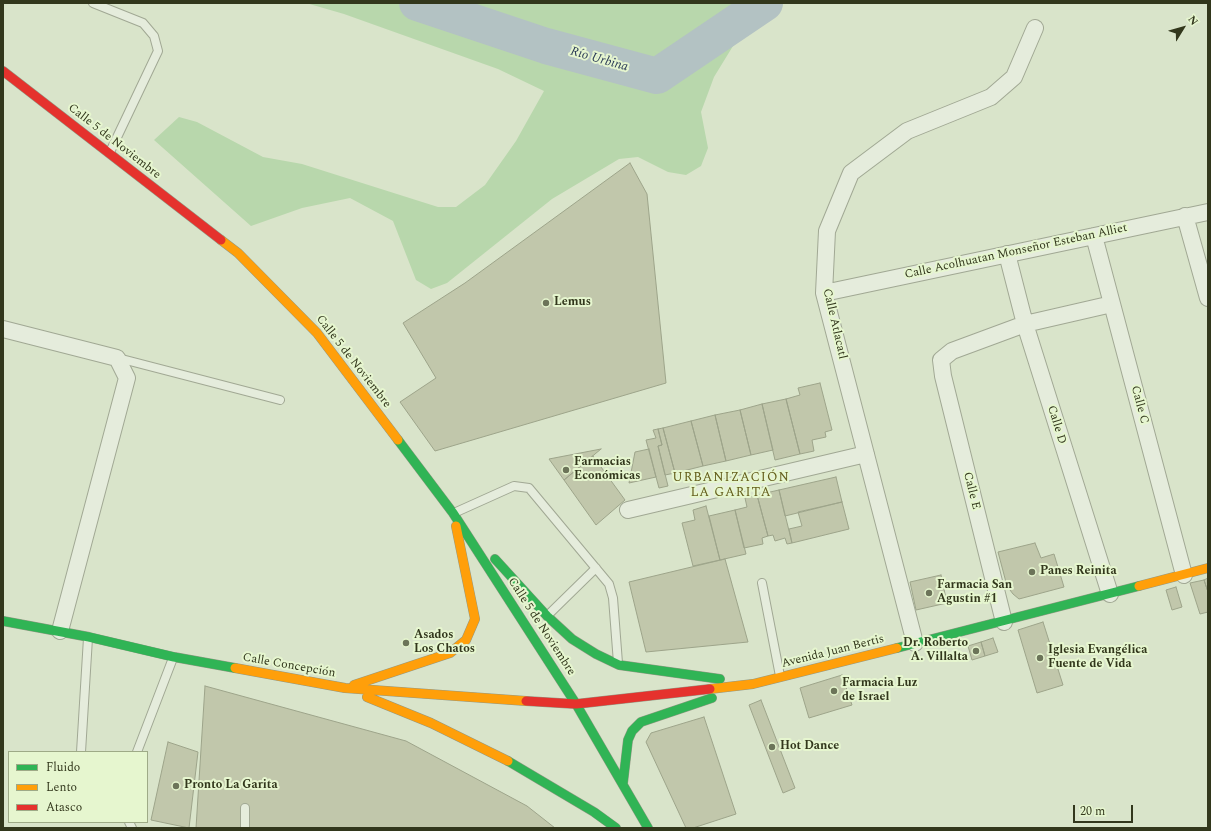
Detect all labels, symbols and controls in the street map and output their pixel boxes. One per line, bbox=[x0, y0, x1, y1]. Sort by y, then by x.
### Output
north arrow bbox=[1163, 8, 1203, 48]
text: N bbox=[1183, 12, 1202, 29]
water label: Río Urbina bbox=[568, 44, 630, 76]
street label: Calle 5 de Noviembre bbox=[65, 101, 163, 183]
street label: Calle Acolhuatan Monseñor Esteban Alliet bbox=[903, 221, 1129, 283]
street label: Calle Atlacatl bbox=[819, 287, 849, 361]
place label: Lemus bbox=[554, 296, 591, 310]
marker: Lemus bbox=[541, 298, 551, 308]
street label: Calle 5 de Noviembre bbox=[312, 313, 394, 411]
street label: Calle C bbox=[1127, 384, 1151, 426]
street label: Calle D bbox=[1043, 404, 1069, 446]
place label: Farmacias Económicas bbox=[574, 456, 640, 484]
marker: Farmacias Económicas bbox=[561, 465, 571, 475]
district label: URBANIZACIÓN LA GARITA bbox=[672, 470, 790, 501]
street label: Calle E bbox=[959, 471, 983, 511]
place label: Panes Reinita bbox=[1040, 565, 1117, 579]
marker: Panes Reinita bbox=[1027, 567, 1037, 577]
street label: Calle 5 de Noviembre bbox=[504, 575, 578, 679]
place label: Farmacia San Agustin #1 bbox=[937, 579, 1012, 607]
marker: Farmacia San Agustin #1 bbox=[924, 588, 934, 598]
place label: Asados Los Chatos bbox=[414, 629, 475, 657]
street label: Avenida Juan Bertis bbox=[780, 632, 886, 672]
place label: Dr. Roberto A. Villalta bbox=[903, 637, 968, 665]
marker: Asados Los Chatos bbox=[401, 638, 411, 648]
place label: Iglesia Evangélica Fuente de Vida bbox=[1048, 644, 1147, 672]
marker: Dr. Roberto A. Villalta bbox=[971, 646, 981, 656]
street label: Calle Concepción bbox=[241, 651, 337, 681]
marker: Iglesia Evangélica Fuente de Vida bbox=[1035, 653, 1045, 663]
place label: Farmacia Luz de Israel bbox=[842, 677, 918, 705]
marker: Farmacia Luz de Israel bbox=[829, 686, 839, 696]
place label: Hot Dance bbox=[780, 740, 839, 754]
marker: Hot Dance bbox=[767, 742, 777, 752]
legend bbox=[8, 751, 148, 823]
text: Fluido bbox=[46, 758, 80, 777]
text: Lento bbox=[46, 778, 77, 797]
place label: Pronto La Garita bbox=[184, 779, 278, 793]
marker: Pronto La Garita bbox=[171, 781, 181, 791]
scale bar bbox=[1075, 797, 1135, 823]
text: Atasco bbox=[46, 798, 82, 817]
text: 20 m bbox=[1080, 802, 1105, 821]

